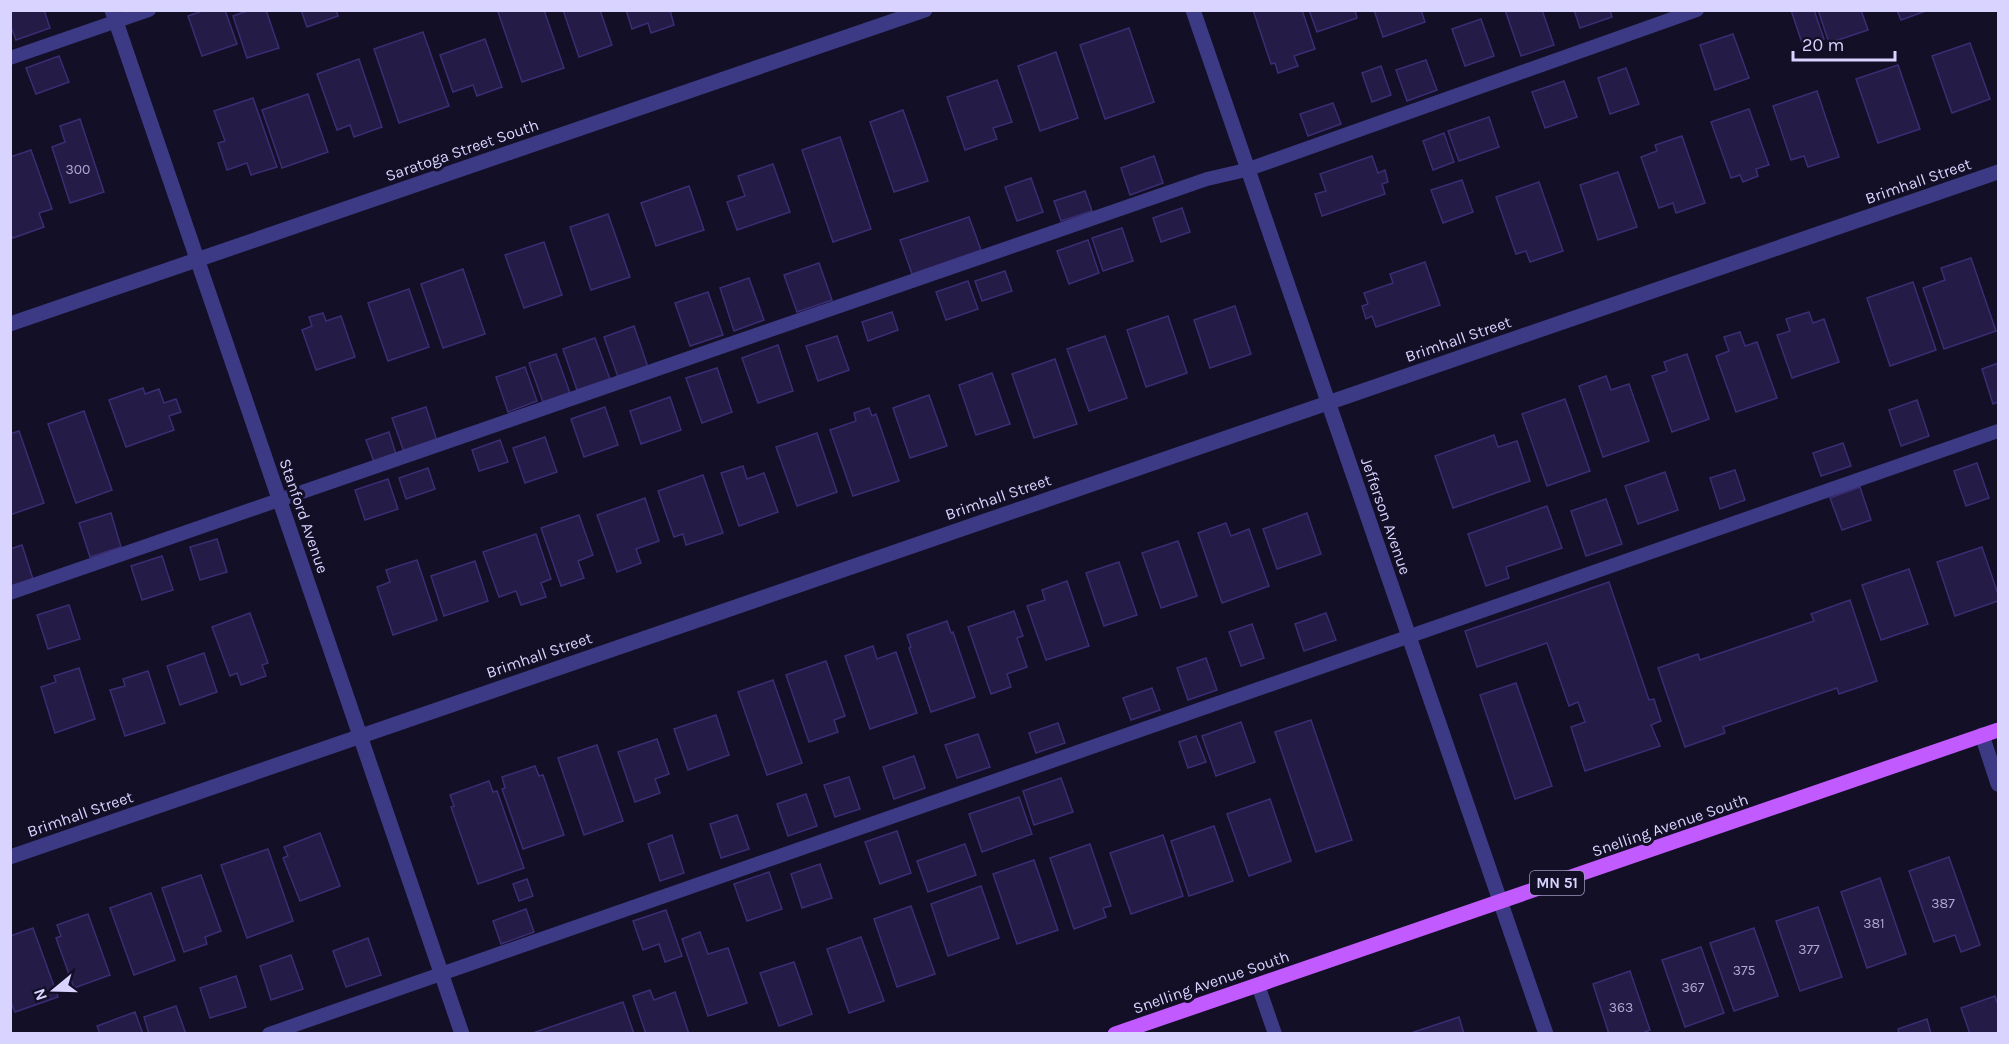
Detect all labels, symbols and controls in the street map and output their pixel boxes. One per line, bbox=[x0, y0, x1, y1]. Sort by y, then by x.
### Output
scale bar bbox=[1793, 24, 1895, 62]
text: 20 m bbox=[1802, 34, 1844, 56]
street label: Saratoga Street South bbox=[383, 115, 541, 185]
street label: Brimhall Street bbox=[1863, 154, 1973, 208]
house number: 300 bbox=[66, 161, 90, 178]
street label: Brimhall Street bbox=[1403, 312, 1513, 366]
street label: Jefferson Avenue bbox=[1357, 455, 1415, 577]
street label: Stanford Avenue bbox=[275, 456, 333, 576]
street label: Brimhall Street bbox=[943, 470, 1053, 524]
street label: Brimhall Street bbox=[484, 628, 594, 682]
street label: Brimhall Street bbox=[25, 787, 135, 841]
street label: Snelling Avenue South bbox=[1589, 789, 1751, 861]
road number: MN 51 bbox=[1530, 871, 1584, 895]
house number: 387 bbox=[1931, 895, 1955, 912]
house number: 381 bbox=[1863, 915, 1885, 932]
house number: 377 bbox=[1798, 941, 1820, 958]
street label: Snelling Avenue South bbox=[1130, 946, 1292, 1018]
north arrow bbox=[24, 960, 84, 1020]
house number: 375 bbox=[1733, 962, 1755, 979]
house number: 367 bbox=[1682, 979, 1705, 996]
text: N bbox=[29, 986, 51, 1003]
house number: 363 bbox=[1609, 999, 1633, 1016]

